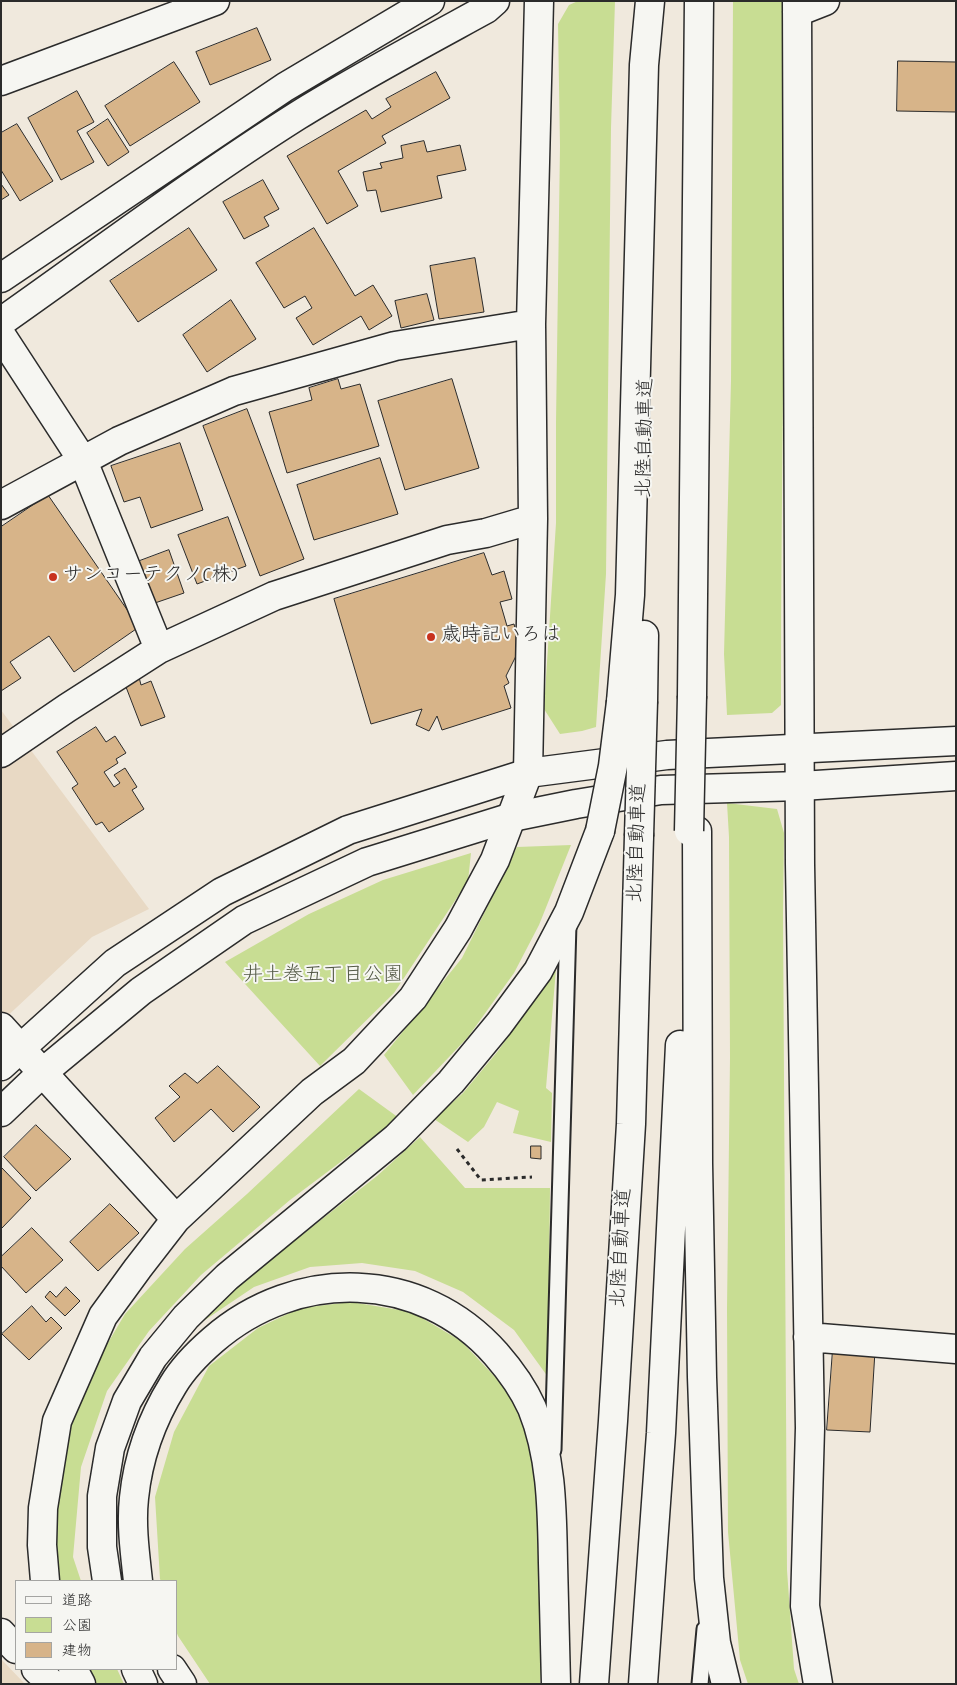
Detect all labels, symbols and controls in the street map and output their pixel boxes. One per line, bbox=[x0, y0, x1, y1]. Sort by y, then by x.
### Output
street label: 北陸自動車道 bbox=[634, 378, 660, 498]
place label: サンコーテクノ(株) bbox=[63, 565, 237, 589]
marker: サンコーテクノ(株) bbox=[47, 571, 59, 583]
place label: 歳時記いろは bbox=[441, 625, 561, 649]
marker: 歳時記いろは bbox=[425, 631, 437, 643]
street label: 北陸自動車道 bbox=[625, 783, 653, 903]
park label: 井土巻五丁目公園 bbox=[243, 965, 403, 989]
street label: 北陸自動車道 bbox=[608, 1187, 638, 1309]
legend bbox=[15, 1580, 178, 1670]
text: 道路 bbox=[62, 1590, 92, 1612]
text: 公園 bbox=[62, 1615, 92, 1637]
text: 建物 bbox=[62, 1640, 92, 1662]

